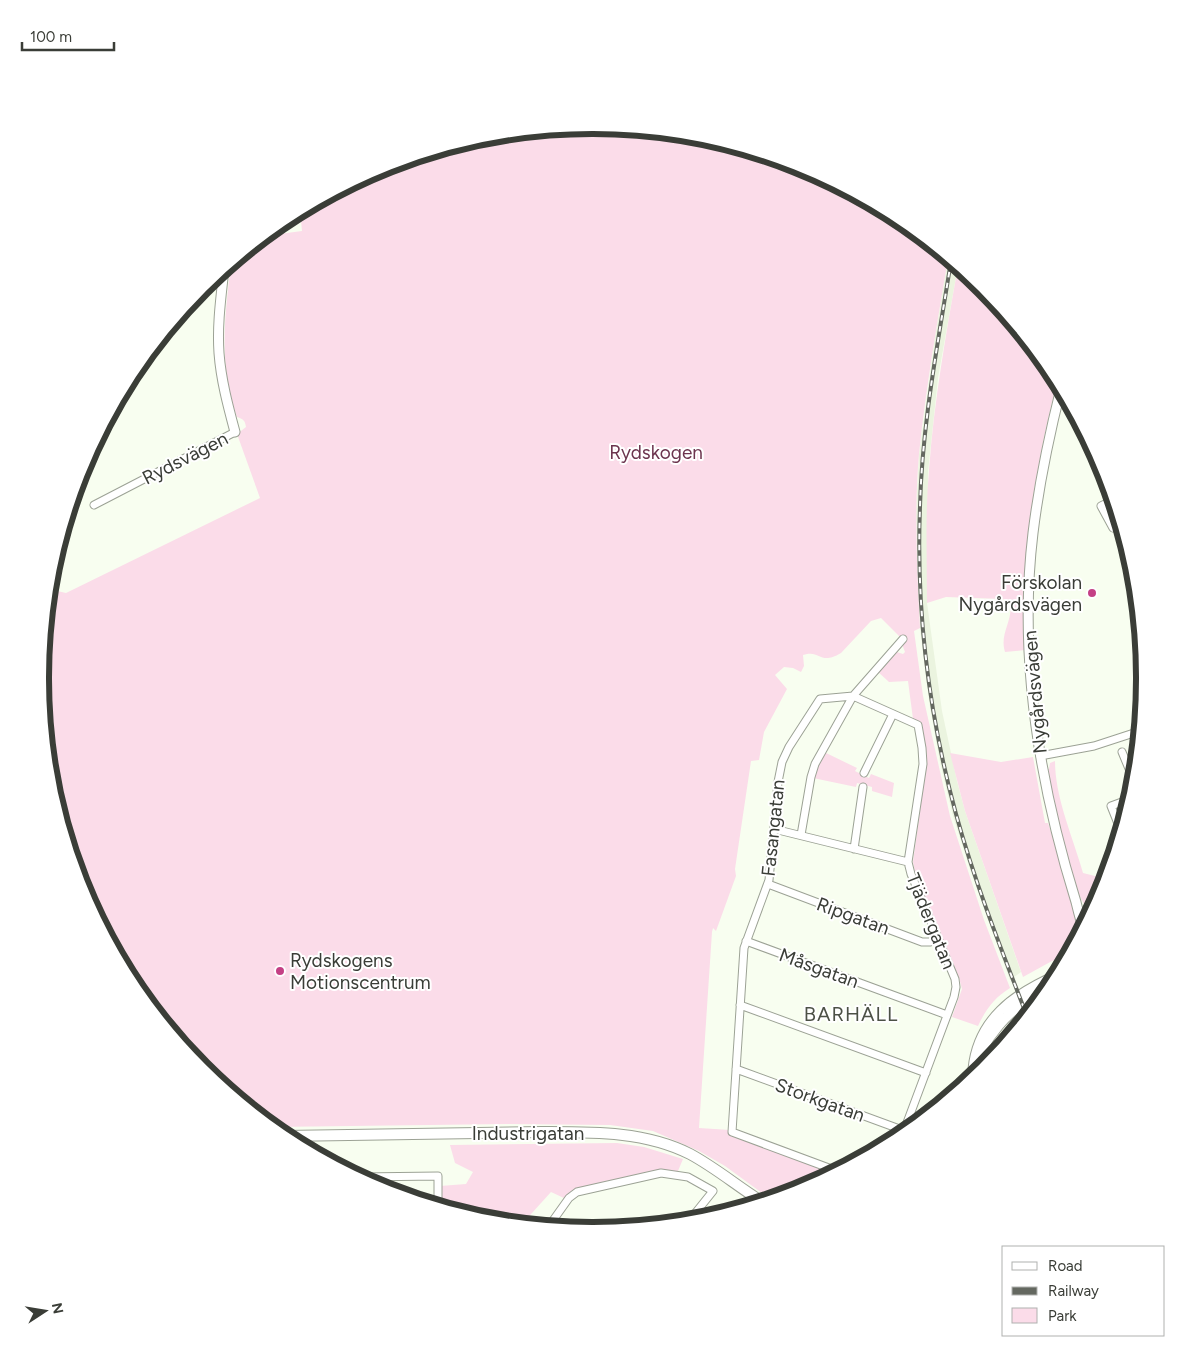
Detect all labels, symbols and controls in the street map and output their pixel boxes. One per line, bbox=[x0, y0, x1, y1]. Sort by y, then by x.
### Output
scale bar bbox=[22, 20, 115, 52]
text: 100 m bbox=[30, 28, 72, 46]
street label: Rydsvägen bbox=[138, 427, 232, 489]
park label: Rydskogen bbox=[609, 441, 703, 464]
place label: Förskolan Nygårdsvägen bbox=[959, 571, 1082, 616]
marker: Förskolan Nygårdsvägen bbox=[1086, 587, 1098, 599]
street label: Nygårdsvägen bbox=[1018, 630, 1052, 754]
street label: Fasangatan bbox=[756, 778, 790, 878]
street label: Tjädergatan bbox=[901, 870, 961, 972]
street label: Ripgatan bbox=[813, 892, 893, 940]
street label: Måsgatan bbox=[776, 943, 862, 993]
place label: Rydskogens Motionscentrum bbox=[290, 949, 431, 994]
marker: Rydskogens Motionscentrum bbox=[274, 965, 286, 977]
district label: BARHÄLL bbox=[804, 1002, 898, 1026]
street label: Storkgatan bbox=[772, 1073, 868, 1127]
street label: Industrigatan bbox=[472, 1122, 584, 1145]
legend bbox=[1002, 1246, 1165, 1336]
text: Road bbox=[1048, 1257, 1083, 1275]
text: Railway bbox=[1048, 1282, 1099, 1300]
north arrow bbox=[20, 1286, 70, 1336]
text: N bbox=[48, 1301, 67, 1315]
text: Park bbox=[1048, 1307, 1077, 1325]

